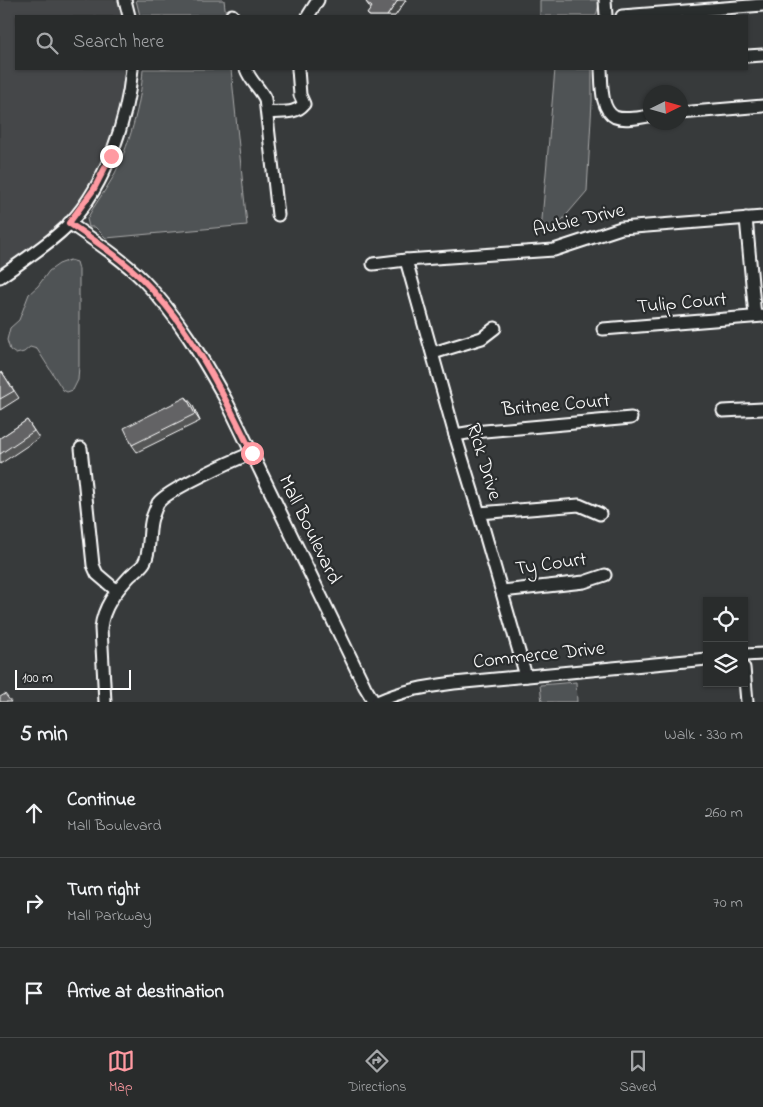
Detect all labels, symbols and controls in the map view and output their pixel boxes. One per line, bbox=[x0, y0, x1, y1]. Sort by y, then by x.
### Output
search box bbox=[15, 15, 748, 70]
icon: search bbox=[33, 29, 61, 57]
text: Search here bbox=[73, 29, 164, 56]
north arrow bbox=[643, 85, 688, 130]
route end bbox=[100, 145, 123, 168]
street label: Aubie Drive bbox=[530, 196, 628, 246]
street label: Tulip Court bbox=[636, 286, 728, 322]
street label: Britnee Court bbox=[500, 387, 612, 425]
street label: Rick Drive bbox=[458, 420, 508, 504]
route start bbox=[241, 442, 264, 465]
street label: Mall Boulevard bbox=[270, 471, 348, 589]
street label: Ty Court bbox=[513, 546, 589, 584]
map controls bbox=[703, 597, 748, 687]
button: locate bbox=[703, 597, 748, 642]
street label: Commerce Drive bbox=[472, 635, 606, 677]
button: layers bbox=[703, 642, 748, 687]
scale bar bbox=[15, 667, 131, 690]
text: 100 m bbox=[22, 668, 53, 689]
text: 5 min bbox=[20, 720, 68, 750]
text: Walk · 330 m bbox=[664, 723, 743, 747]
text: Continue bbox=[67, 787, 135, 814]
icon: ahead bbox=[20, 799, 48, 827]
text: 260 m bbox=[705, 801, 743, 825]
text: Mall Boulevard bbox=[67, 814, 162, 838]
text: Turn right bbox=[67, 877, 140, 904]
icon: right bbox=[20, 889, 48, 917]
text: 70 m bbox=[713, 891, 743, 915]
text: Mall Parkway bbox=[67, 904, 152, 928]
icon: arrive bbox=[20, 979, 48, 1007]
text: Arrive at destination bbox=[67, 979, 224, 1006]
tab: Map bbox=[107, 1047, 135, 1098]
tab: Directions bbox=[348, 1047, 406, 1098]
tab: Saved bbox=[620, 1047, 656, 1098]

